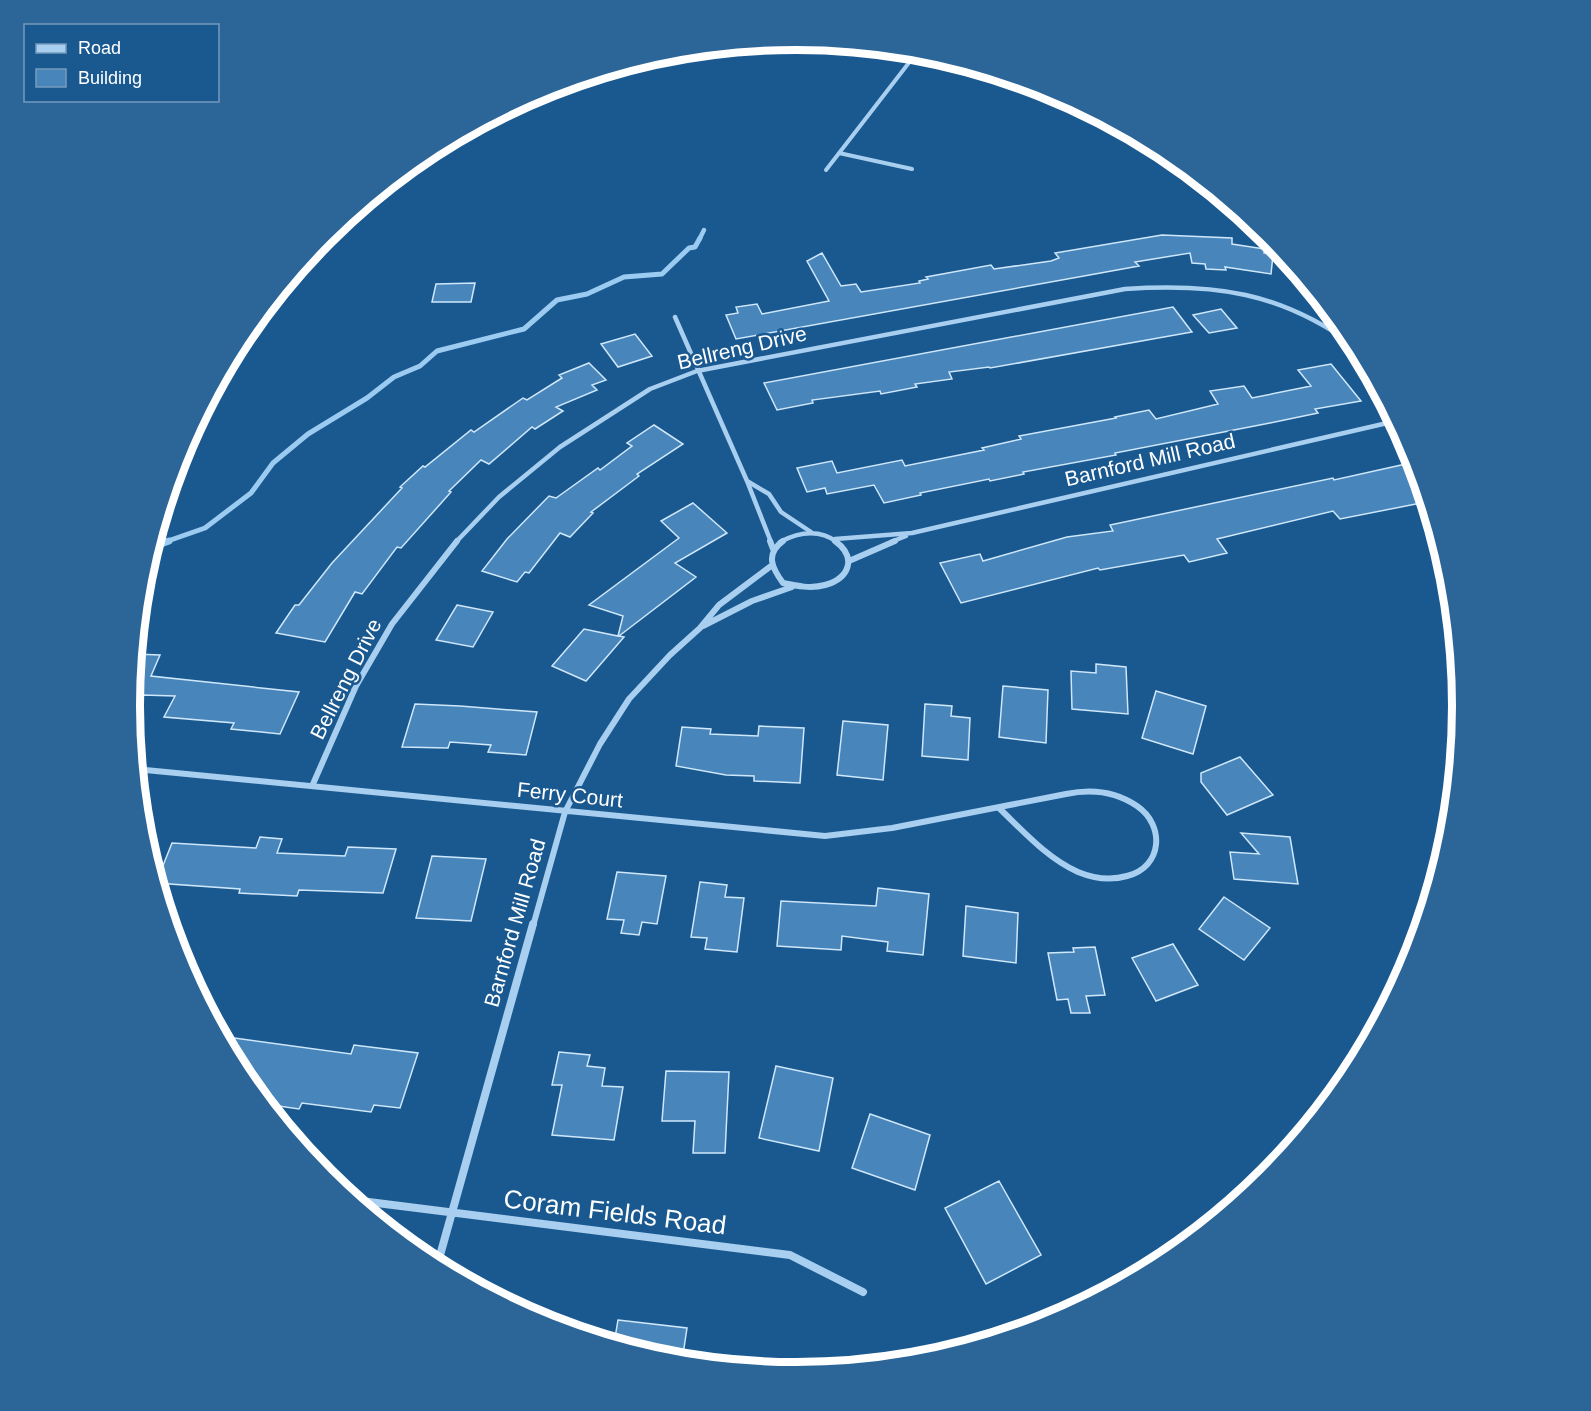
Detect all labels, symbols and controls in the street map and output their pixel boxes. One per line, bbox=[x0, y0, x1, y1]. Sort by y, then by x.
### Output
legend bbox=[24, 24, 219, 102]
text: Road bbox=[78, 38, 121, 58]
text: Building bbox=[78, 68, 142, 88]
street label: Bellreng Drive bbox=[675, 321, 809, 374]
street label: Barnford Mill Road bbox=[1063, 429, 1237, 490]
street label: Bellreng Drive bbox=[305, 615, 386, 743]
street label: Ferry Court bbox=[516, 778, 624, 812]
street label: Barnford Mill Road bbox=[479, 836, 550, 1010]
street label: Coram Fields Road bbox=[502, 1183, 728, 1241]

